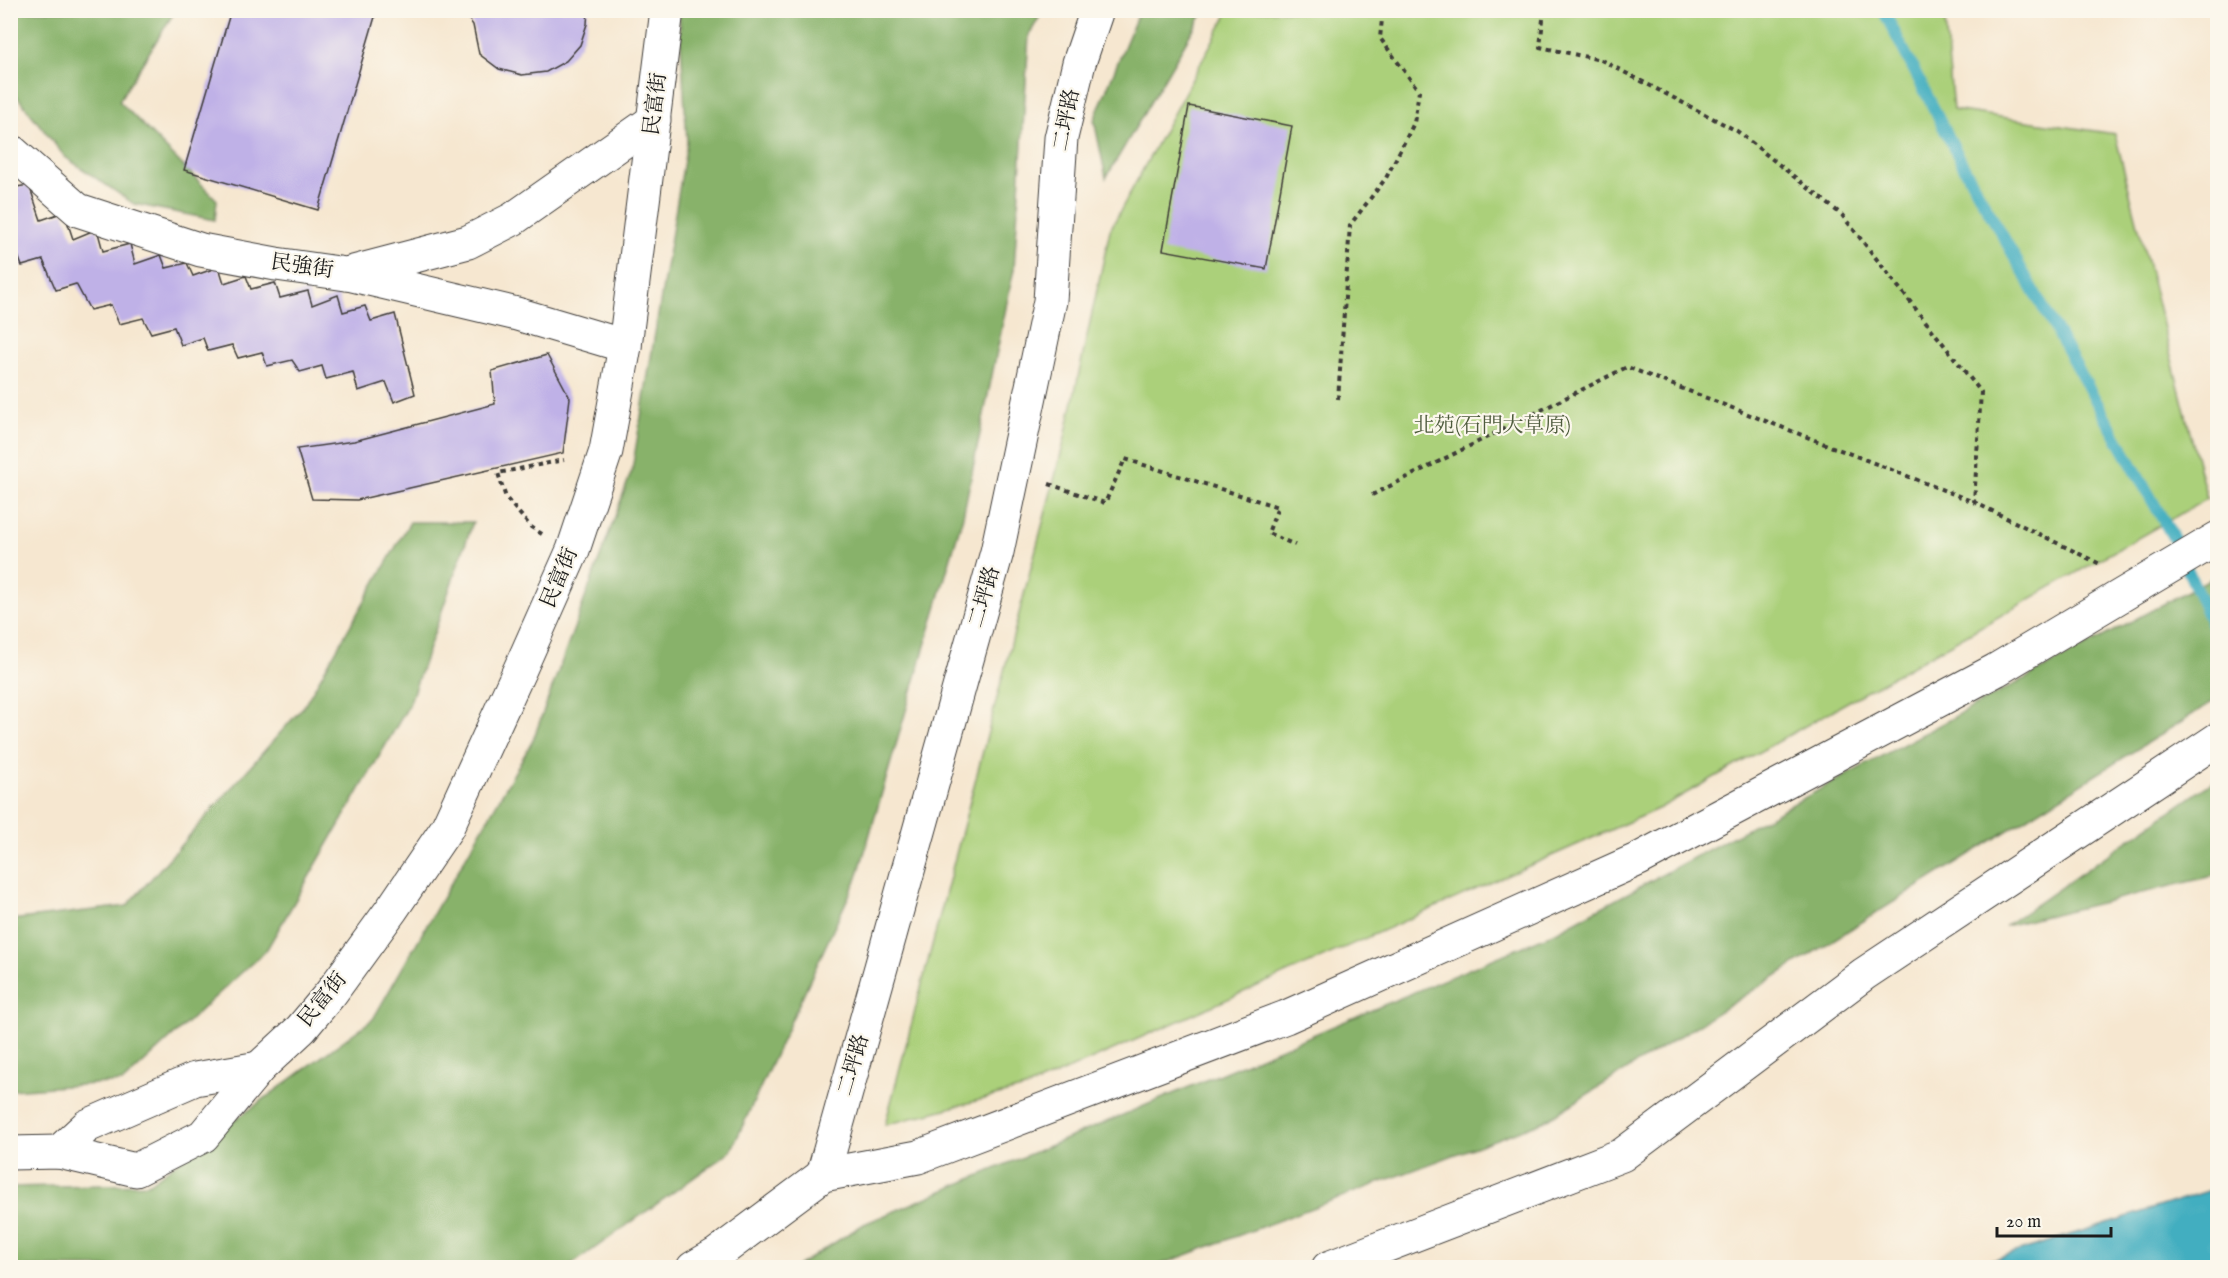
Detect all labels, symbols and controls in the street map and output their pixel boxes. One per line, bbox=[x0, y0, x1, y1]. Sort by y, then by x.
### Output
street label: 民富街 bbox=[639, 71, 673, 137]
street label: 二坪路 bbox=[1048, 87, 1086, 153]
street label: 民強街 bbox=[269, 249, 335, 285]
park label: 北苑(石門大草原) bbox=[1413, 413, 1571, 440]
street label: 民富街 bbox=[535, 544, 585, 612]
street label: 二坪路 bbox=[963, 563, 1007, 631]
street label: 民富街 bbox=[293, 967, 353, 1033]
street label: 二坪路 bbox=[832, 1031, 876, 1099]
scale bar bbox=[1997, 1200, 2111, 1238]
text: 20 m bbox=[2006, 1211, 2041, 1234]

